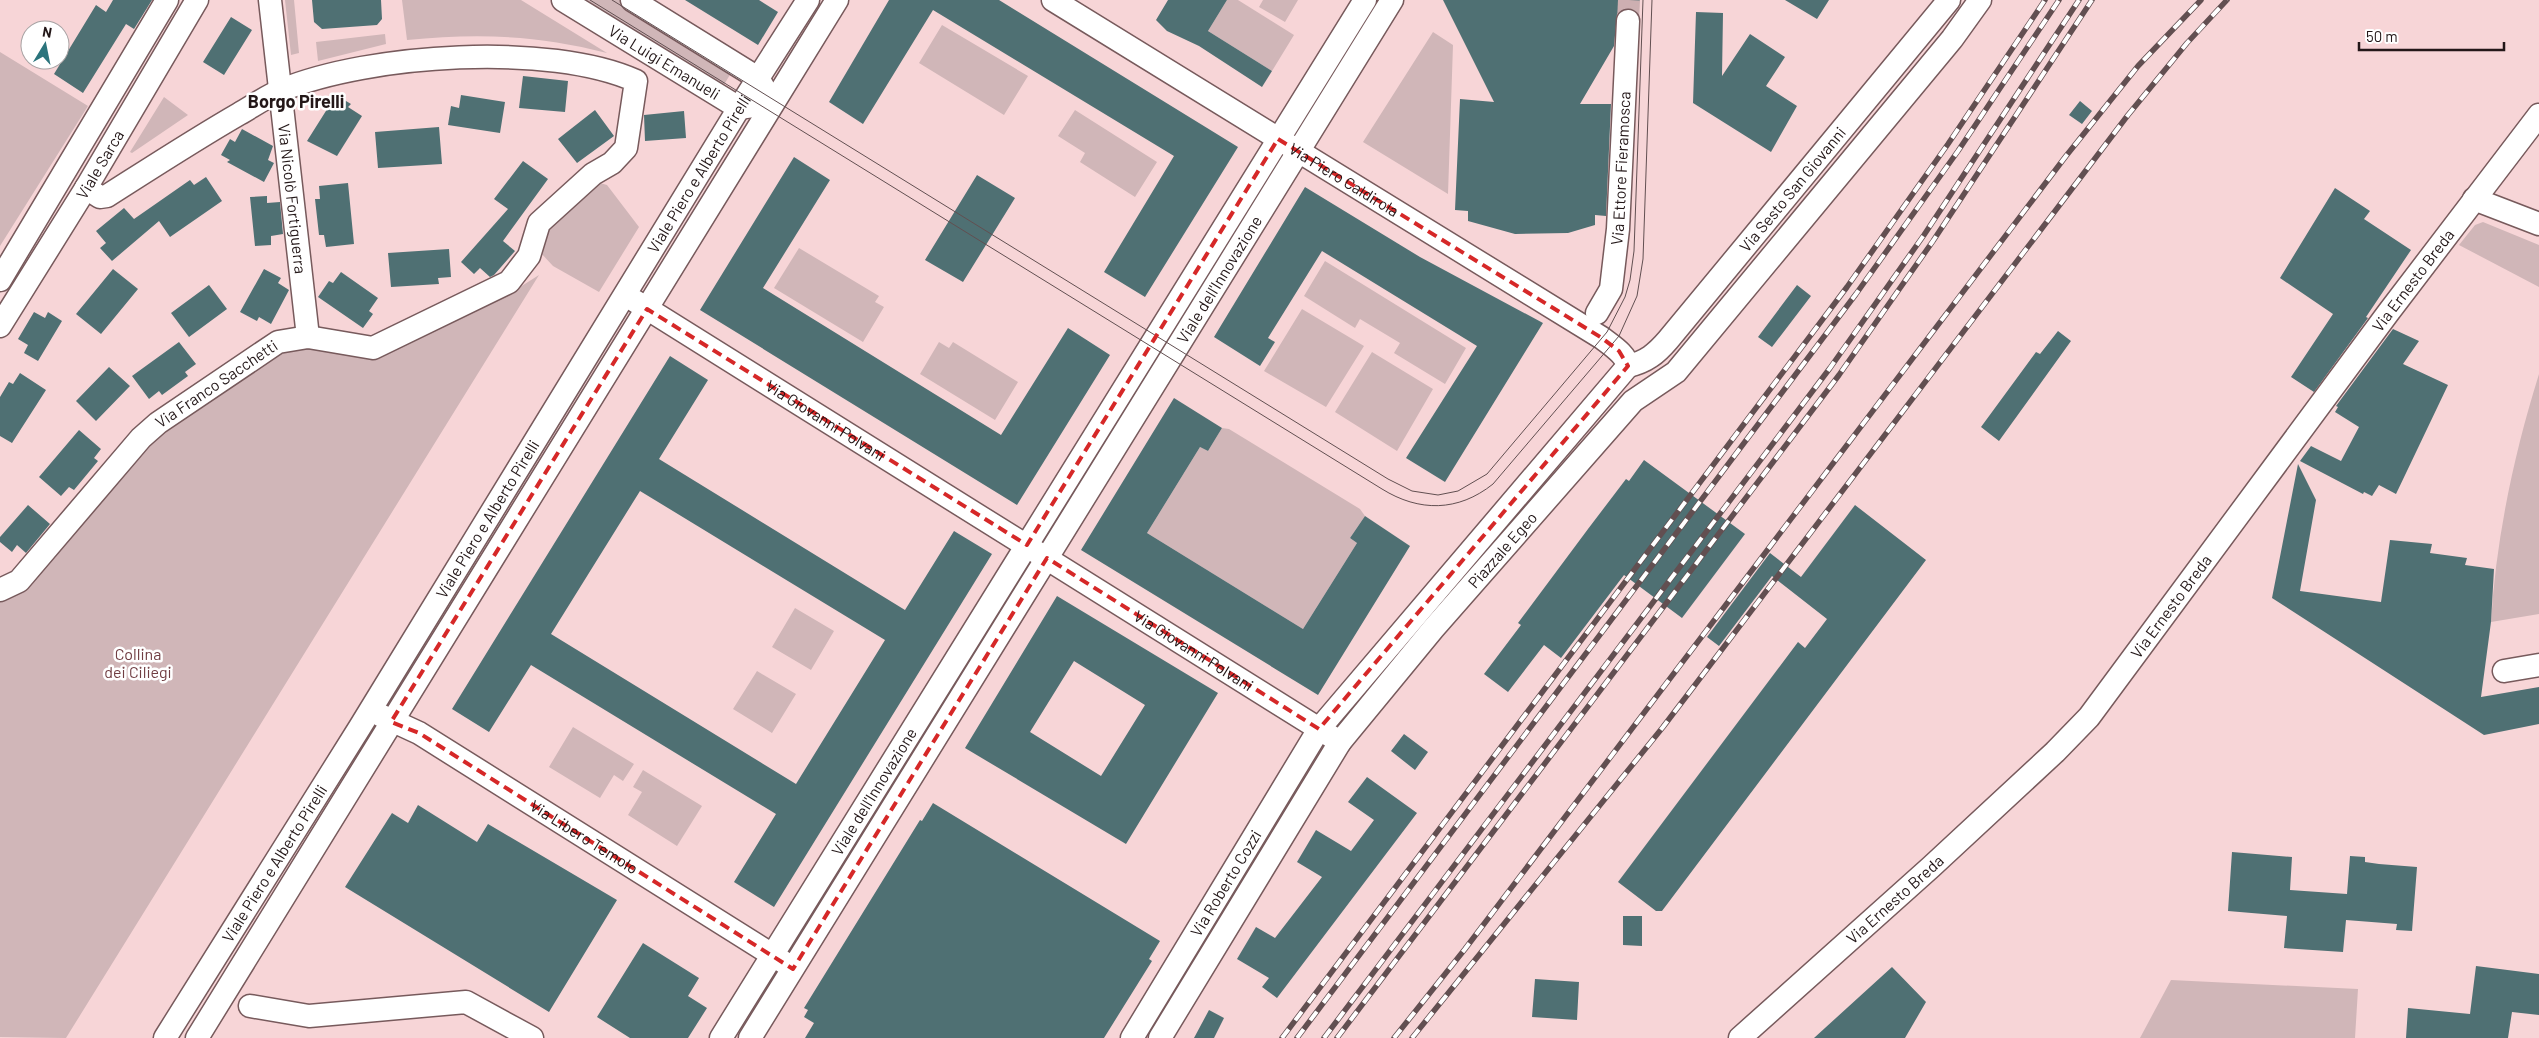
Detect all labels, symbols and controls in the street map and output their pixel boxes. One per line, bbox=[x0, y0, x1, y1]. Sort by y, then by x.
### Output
north arrow bbox=[20, 20, 70, 70]
street label: Via Luigi Emanueli bbox=[606, 20, 724, 103]
scale bar bbox=[2359, 20, 2504, 52]
text: N bbox=[41, 23, 53, 41]
text: 50 m bbox=[2366, 27, 2398, 45]
district label: Borgo Pirelli bbox=[248, 90, 344, 112]
street label: Viale Piero e Alberto Pirelli bbox=[643, 91, 754, 256]
street label: Via Ettore Fieramosca bbox=[1606, 91, 1634, 246]
street label: Via Nicolò Fortiguerra bbox=[275, 123, 311, 275]
street label: Via Sesto San Giovanni bbox=[1735, 123, 1849, 255]
street label: Viale Sarca bbox=[72, 126, 127, 202]
street label: Via Piero Caldirola bbox=[1286, 138, 1403, 220]
street label: Viale dell'Innovazione bbox=[1172, 212, 1265, 346]
street label: Via Ernesto Breda bbox=[2368, 225, 2458, 335]
street label: Via Franco Sacchetti bbox=[151, 335, 281, 431]
street label: Via Giovanni Polvani bbox=[763, 375, 889, 464]
street label: Viale Piero e Alberto Pirelli bbox=[431, 436, 543, 601]
street label: Piazzale Egeo bbox=[1463, 508, 1541, 592]
street label: Via Ernesto Breda bbox=[2126, 551, 2215, 661]
street label: Via Giovanni Polvani bbox=[1131, 606, 1257, 695]
park label: Collina dei Ciliegi bbox=[104, 644, 172, 681]
street label: Viale dell'Innovazione bbox=[827, 724, 920, 858]
street label: Viale Piero e Alberto Pirelli bbox=[218, 781, 330, 945]
street label: Via Libero Temolo bbox=[527, 795, 642, 877]
street label: Via Roberto Cozzi bbox=[1186, 826, 1265, 940]
street label: Via Ernesto Breda bbox=[1842, 850, 1947, 947]

